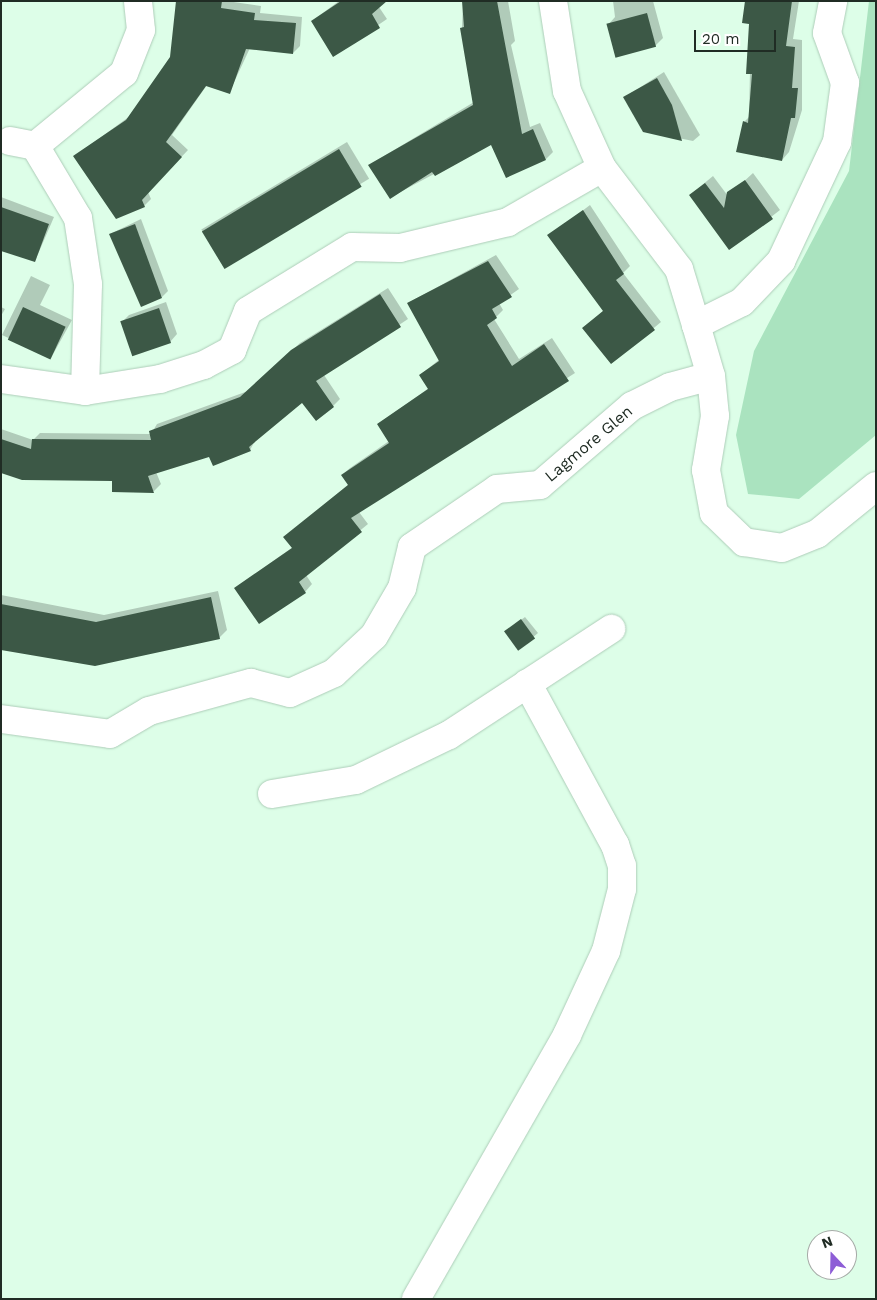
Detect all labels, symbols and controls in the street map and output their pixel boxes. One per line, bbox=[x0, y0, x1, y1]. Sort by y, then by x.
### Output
scale bar bbox=[697, 20, 780, 52]
text: 20 m bbox=[702, 30, 740, 48]
street label: Lagmore Glen bbox=[541, 402, 637, 486]
north arrow bbox=[807, 1230, 857, 1280]
text: N bbox=[819, 1233, 835, 1251]

